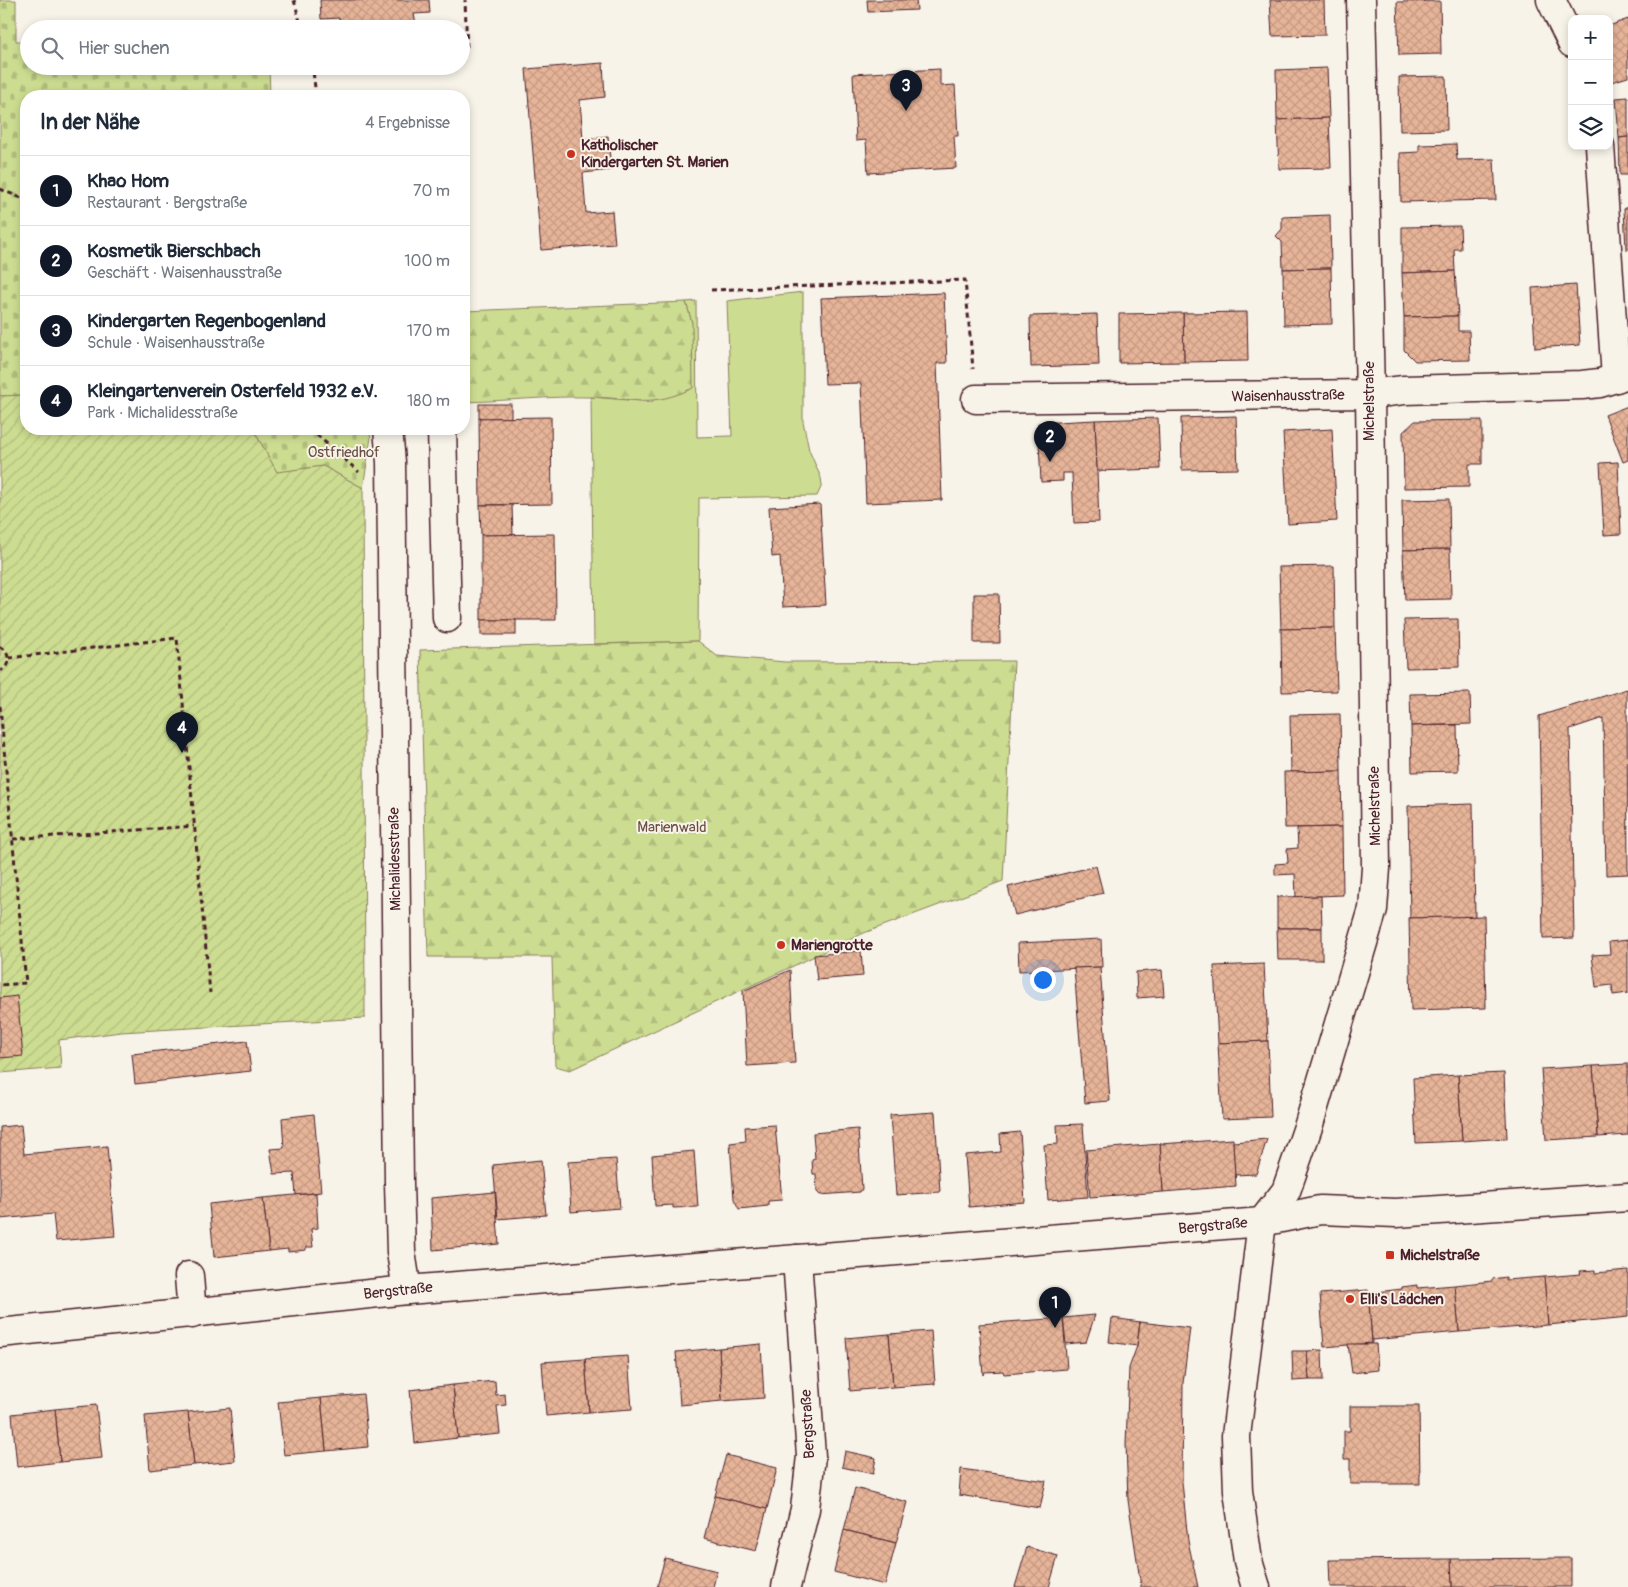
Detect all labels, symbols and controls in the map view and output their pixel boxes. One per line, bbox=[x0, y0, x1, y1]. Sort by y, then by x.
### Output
map controls bbox=[1568, 15, 1613, 150]
button: + bbox=[1568, 15, 1613, 60]
search box bbox=[20, 20, 470, 75]
icon: search bbox=[38, 34, 66, 62]
text: Hier suchen bbox=[78, 36, 170, 60]
button: − bbox=[1568, 60, 1613, 105]
pin: 3 bbox=[890, 70, 922, 111]
button: layers bbox=[1568, 105, 1613, 150]
text: In der Nähe bbox=[40, 109, 140, 136]
text: 4 Ergebnisse bbox=[365, 113, 450, 133]
place label: Katholischer Kindergarten St. Marien bbox=[581, 136, 729, 172]
marker: Katholischer Kindergarten St. Marien bbox=[565, 148, 577, 160]
text: Khao Hom bbox=[87, 169, 169, 193]
text: 1 bbox=[53, 181, 59, 201]
text: 70 m bbox=[413, 181, 450, 201]
text: Restaurant · Bergstraße bbox=[87, 193, 247, 213]
text: Kosmetik Bierschbach bbox=[87, 239, 261, 263]
text: 2 bbox=[52, 251, 60, 271]
text: 100 m bbox=[404, 251, 450, 271]
text: Geschäft · Waisenhausstraße bbox=[87, 263, 282, 283]
text: Kindergarten Regenbogenland bbox=[87, 309, 326, 333]
text: 3 bbox=[52, 321, 60, 341]
text: 170 m bbox=[407, 321, 450, 341]
text: Schule · Waisenhausstraße bbox=[87, 333, 265, 353]
street label: Michelstraße bbox=[1360, 361, 1379, 441]
text: Kleingartenverein Osterfeld 1932 e.V. bbox=[87, 379, 378, 403]
street label: Waisenhausstraße bbox=[1231, 386, 1345, 406]
text: 4 bbox=[51, 391, 61, 411]
text: 180 m bbox=[407, 391, 450, 411]
text: Park · Michalidesstraße bbox=[87, 403, 238, 423]
pin: 2 bbox=[1034, 421, 1066, 462]
park label: Ostfriedhof bbox=[308, 443, 380, 462]
pin: 4 bbox=[166, 712, 198, 753]
street label: Michelstraße bbox=[1365, 765, 1385, 846]
street label: Michalidesstraße bbox=[385, 806, 405, 911]
park label: Marienwald bbox=[637, 818, 707, 837]
place label: Mariengrotte bbox=[791, 936, 873, 955]
marker: Mariengrotte bbox=[775, 939, 787, 951]
your location bbox=[1030, 967, 1056, 993]
street label: Bergstraße bbox=[1178, 1213, 1249, 1238]
place label: Michelstraße bbox=[1400, 1246, 1480, 1265]
marker: Michelstraße bbox=[1384, 1249, 1396, 1261]
street label: Bergstraße bbox=[362, 1278, 434, 1304]
pin: 1 bbox=[1039, 1287, 1071, 1328]
place label: Elli's Lädchen bbox=[1360, 1290, 1444, 1309]
marker: Elli's Lädchen bbox=[1344, 1293, 1356, 1305]
street label: Bergstraße bbox=[797, 1388, 819, 1459]

